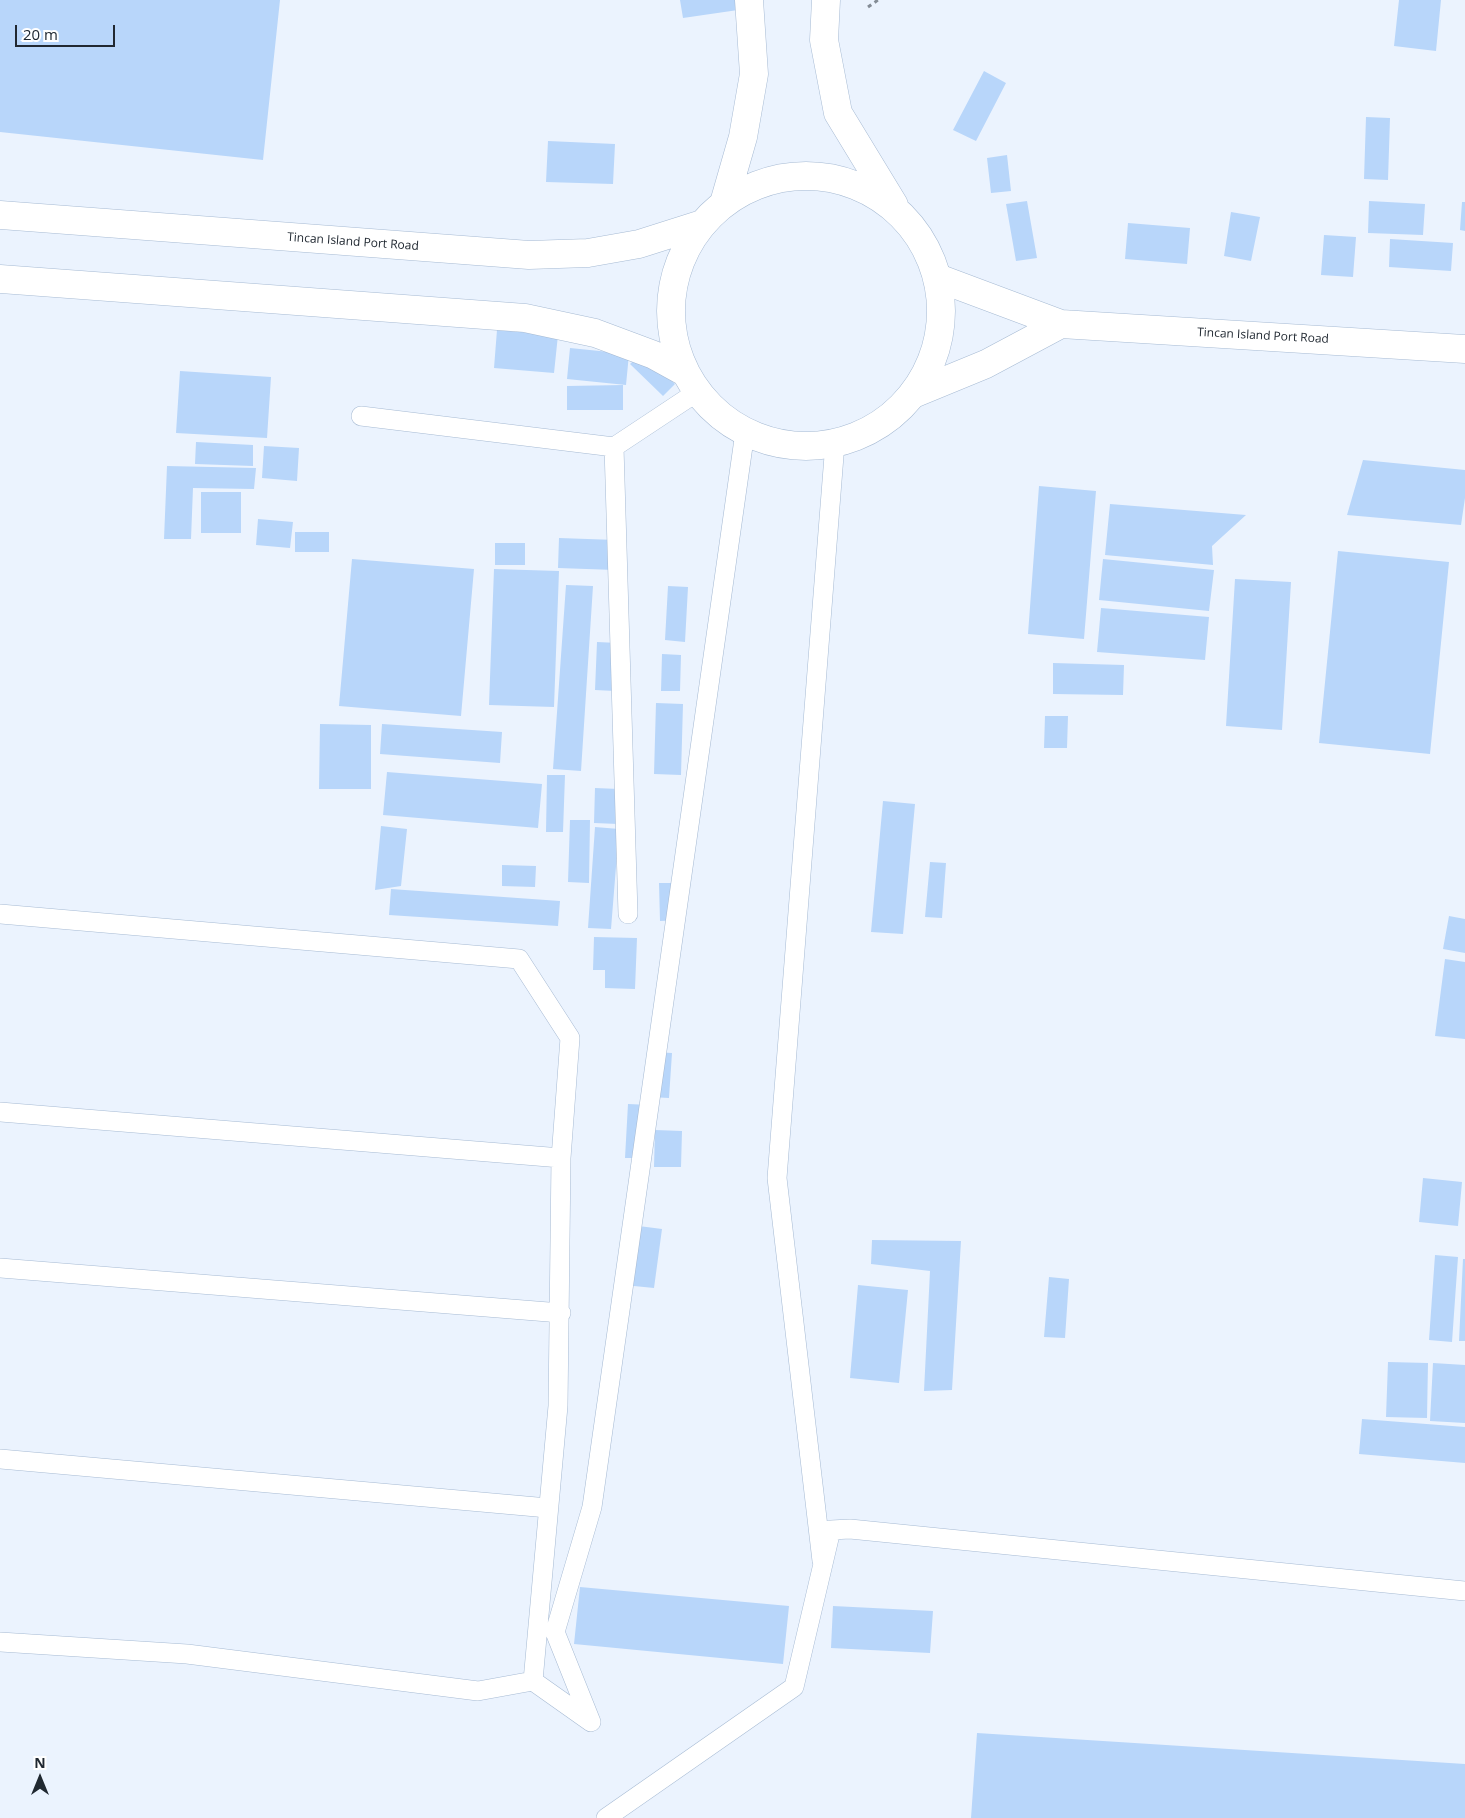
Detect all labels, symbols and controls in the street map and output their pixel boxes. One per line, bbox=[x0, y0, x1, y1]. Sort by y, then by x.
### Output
scale bar bbox=[18, 15, 118, 47]
text: 20 m bbox=[23, 24, 58, 44]
street label: Tincan Island Port Road bbox=[287, 230, 419, 254]
street label: Tincan Island Port Road bbox=[1197, 325, 1329, 347]
north arrow bbox=[15, 1753, 65, 1803]
text: N bbox=[34, 1753, 46, 1772]

